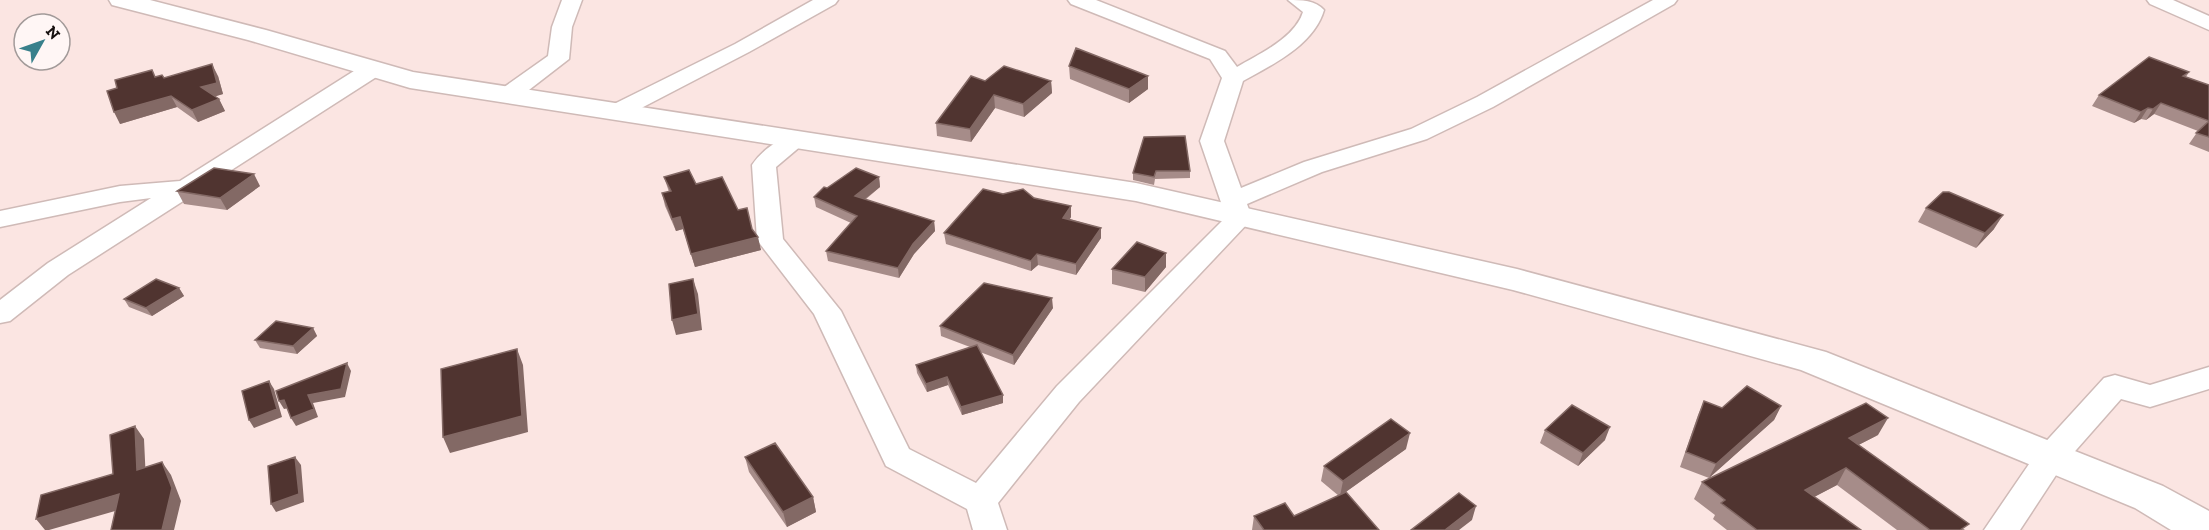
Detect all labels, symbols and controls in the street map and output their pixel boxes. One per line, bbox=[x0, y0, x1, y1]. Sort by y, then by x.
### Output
north arrow bbox=[12, 12, 72, 72]
text: N bbox=[42, 22, 64, 43]

